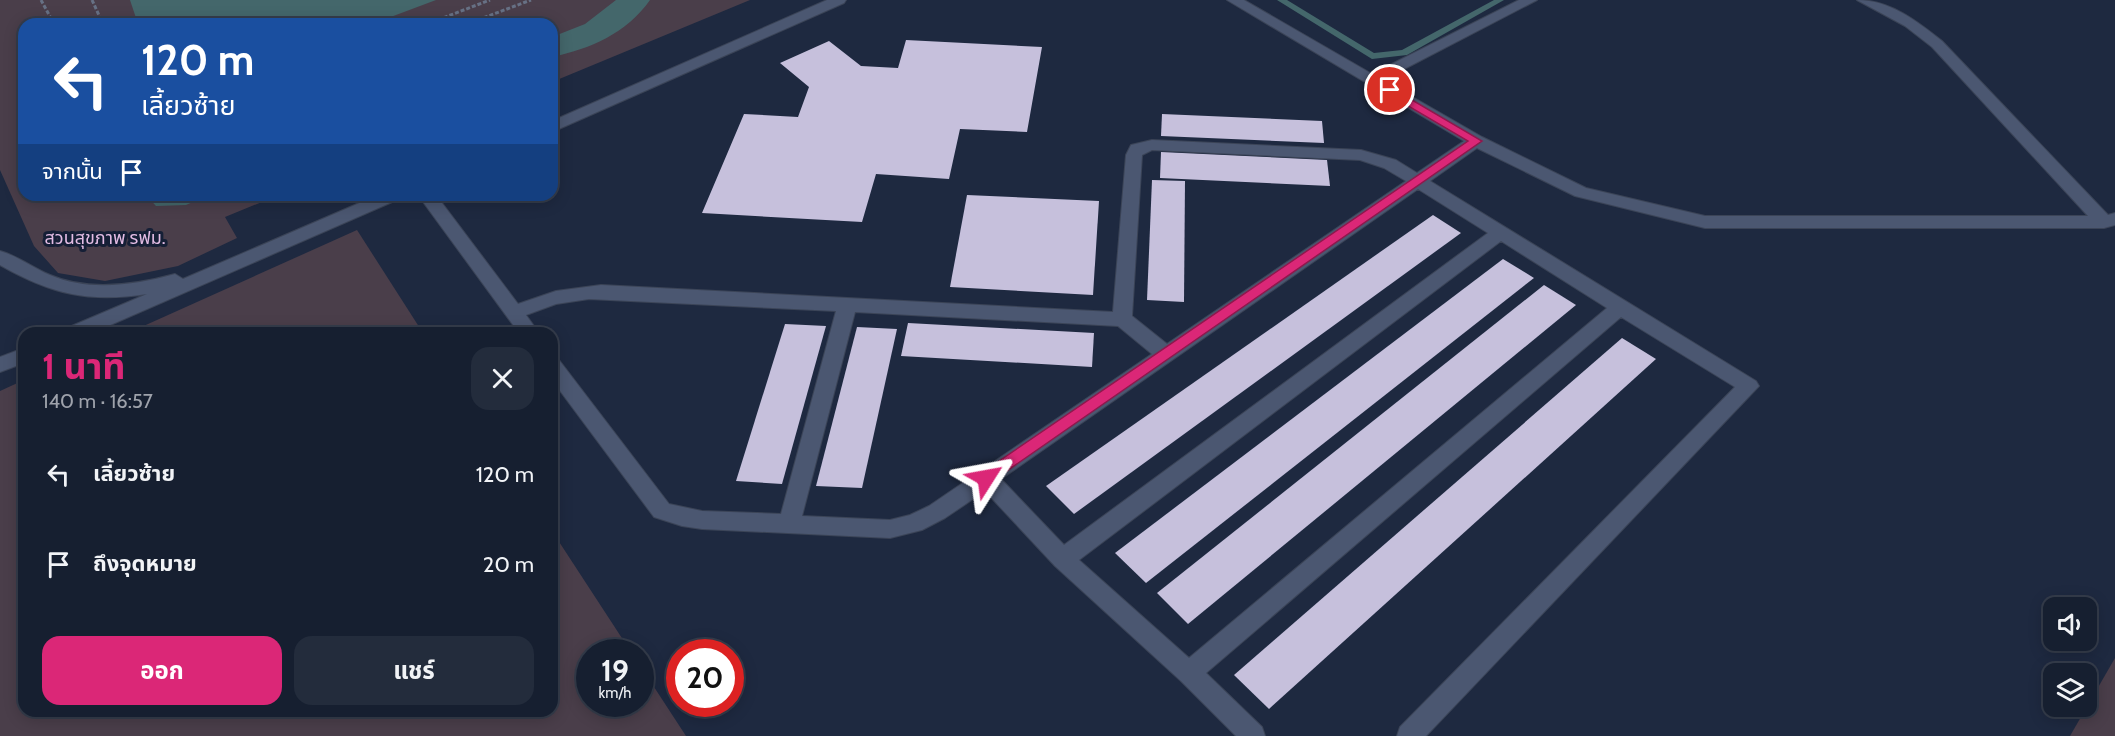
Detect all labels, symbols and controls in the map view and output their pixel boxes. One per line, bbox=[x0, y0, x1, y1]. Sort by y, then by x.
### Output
text: 120 m bbox=[141, 34, 254, 86]
icon: left bbox=[42, 42, 120, 120]
pin bbox=[1364, 64, 1415, 115]
icon: arrive bbox=[1373, 73, 1406, 106]
text: เลี้ยวซ้าย bbox=[141, 89, 235, 122]
icon: arrive bbox=[115, 156, 148, 189]
text: จากนั้น bbox=[42, 158, 103, 185]
park label: สวนสุขภาพ รฟม. bbox=[45, 227, 165, 249]
text: 1 นาที bbox=[42, 344, 125, 388]
button: close bbox=[471, 347, 534, 410]
text: 140 m · 16:57 bbox=[42, 389, 153, 413]
position arrow bbox=[954, 446, 1018, 510]
icon: left bbox=[42, 458, 75, 491]
text: เลี้ยวซ้าย bbox=[93, 460, 175, 487]
text: 120 m bbox=[476, 461, 534, 488]
icon: arrive bbox=[42, 548, 75, 581]
text: ถึงจุดหมาย bbox=[93, 550, 197, 577]
text: 20 m bbox=[483, 551, 534, 578]
map controls bbox=[2043, 597, 2097, 717]
button: sound bbox=[2043, 597, 2097, 651]
button: ออก bbox=[42, 636, 282, 705]
button: แชร์ bbox=[294, 636, 534, 705]
speed limit sign: 20 bbox=[666, 639, 744, 717]
text: 19 bbox=[601, 652, 629, 689]
button: layers bbox=[2043, 663, 2097, 717]
text: km/h bbox=[599, 684, 631, 702]

